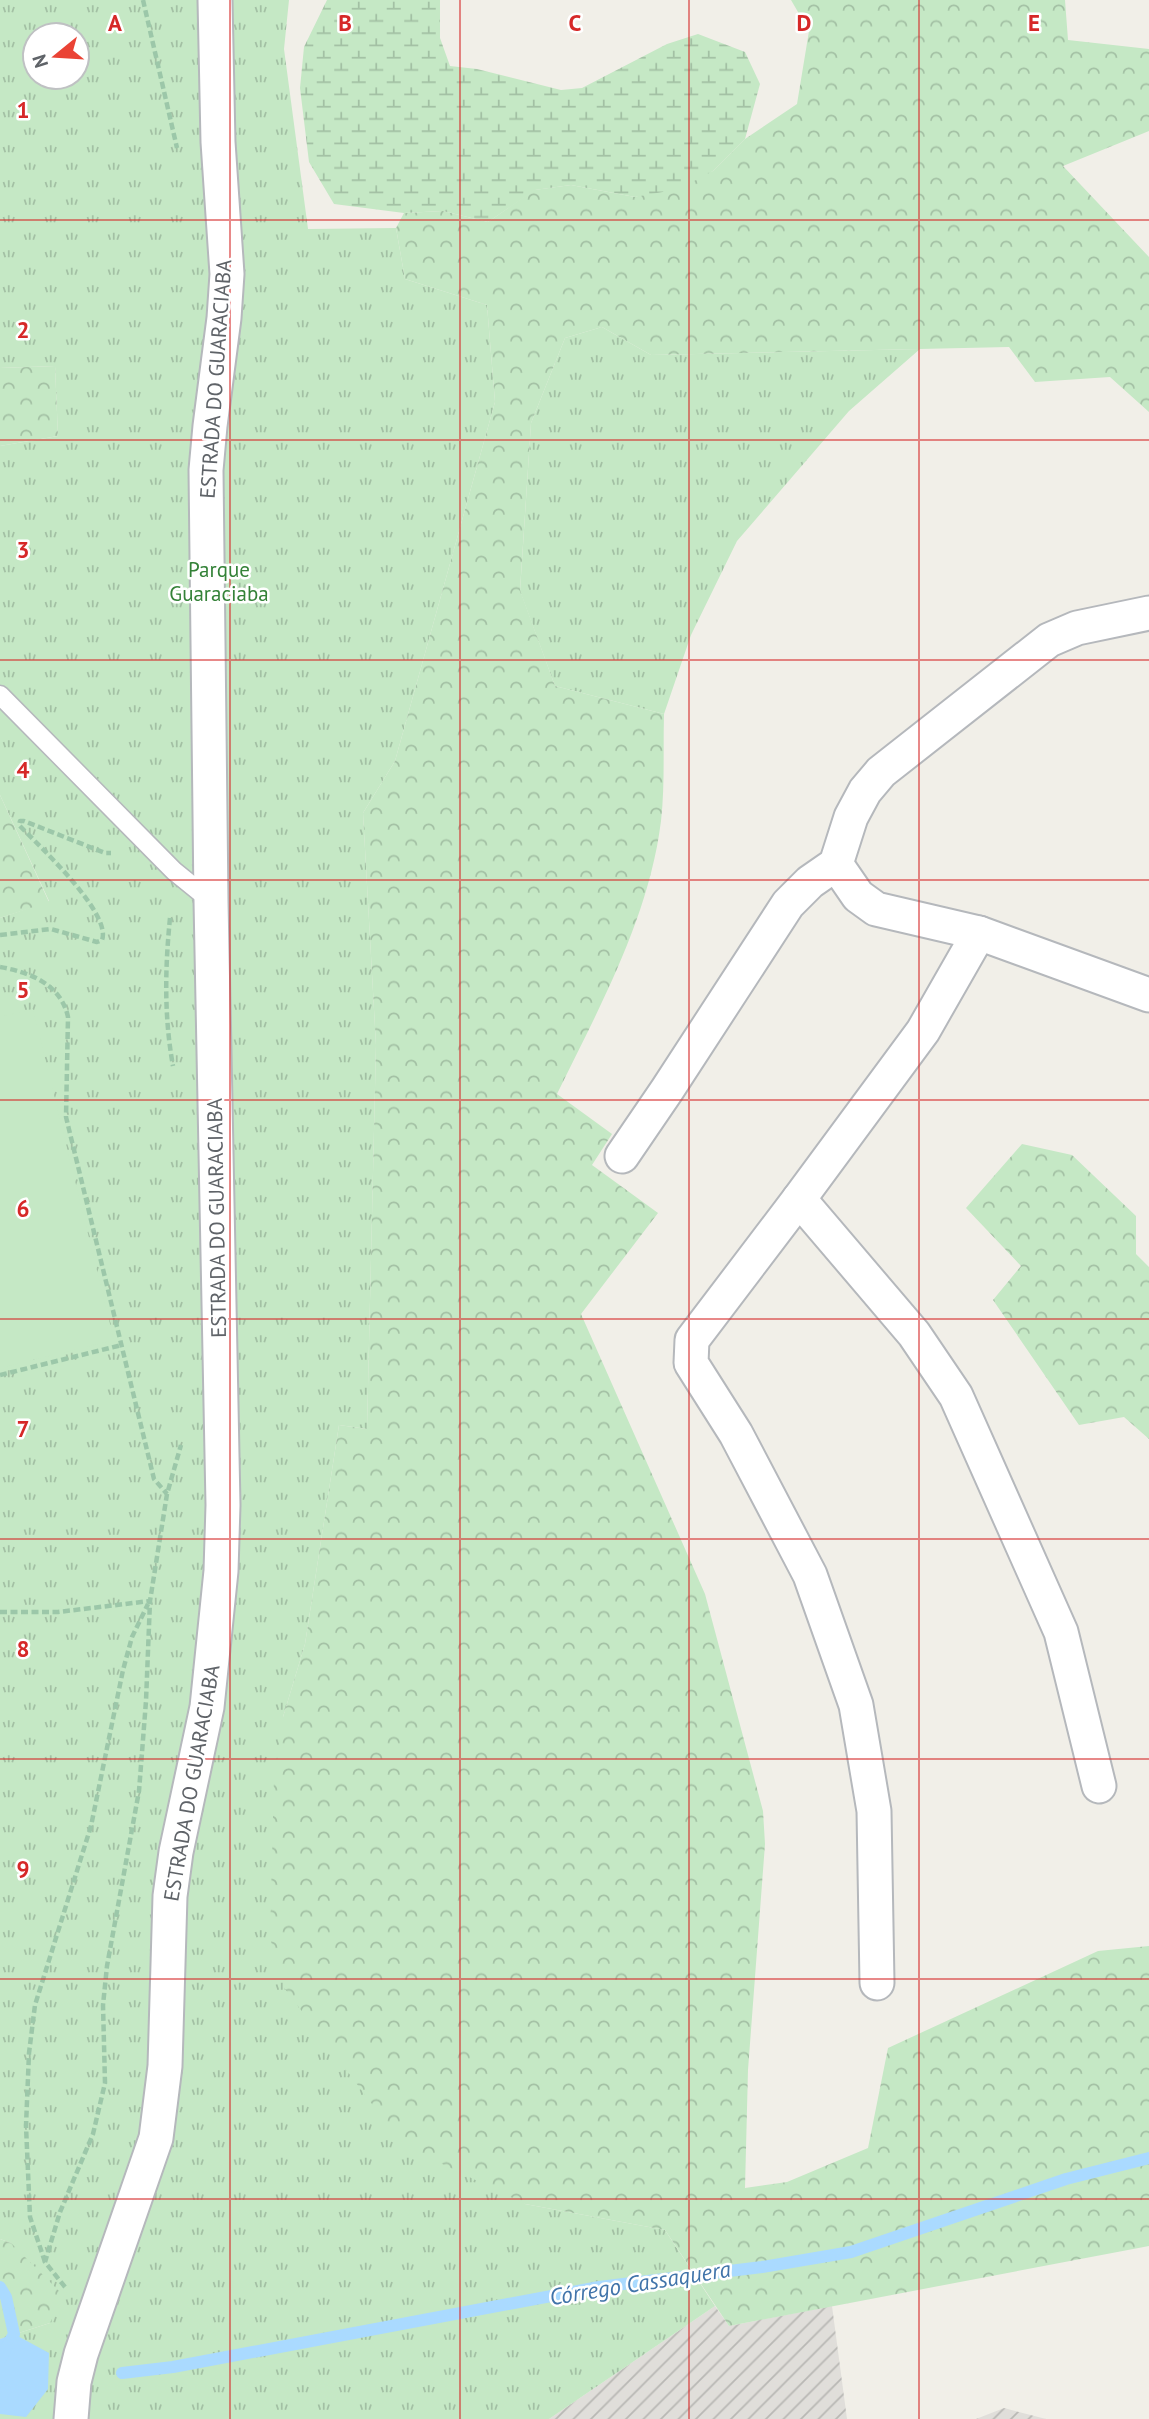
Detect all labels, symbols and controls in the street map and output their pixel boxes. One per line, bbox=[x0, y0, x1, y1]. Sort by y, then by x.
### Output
text: A bbox=[108, 8, 122, 37]
text: B bbox=[338, 8, 352, 37]
text: C bbox=[569, 8, 582, 37]
text: D bbox=[797, 8, 811, 37]
text: E bbox=[1028, 8, 1040, 37]
north arrow bbox=[21, 21, 91, 91]
text: N bbox=[26, 52, 53, 71]
text: 1 bbox=[16, 95, 30, 124]
street label: ESTRADA DO GUARACIABA bbox=[194, 258, 237, 499]
text: 2 bbox=[16, 315, 30, 344]
text: 3 bbox=[16, 535, 30, 564]
park label: Parque Guaraciaba bbox=[169, 556, 269, 607]
text: 4 bbox=[16, 755, 30, 784]
text: 5 bbox=[16, 975, 30, 1004]
street label: ESTRADA DO GUARACIABA bbox=[201, 1097, 232, 1338]
text: 6 bbox=[16, 1194, 30, 1223]
text: 7 bbox=[16, 1414, 30, 1443]
text: 8 bbox=[16, 1634, 30, 1663]
street label: ESTRADA DO GUARACIABA bbox=[157, 1662, 226, 1903]
text: 9 bbox=[16, 1854, 30, 1883]
water label: Córrego Cassaquera bbox=[547, 2254, 733, 2311]

